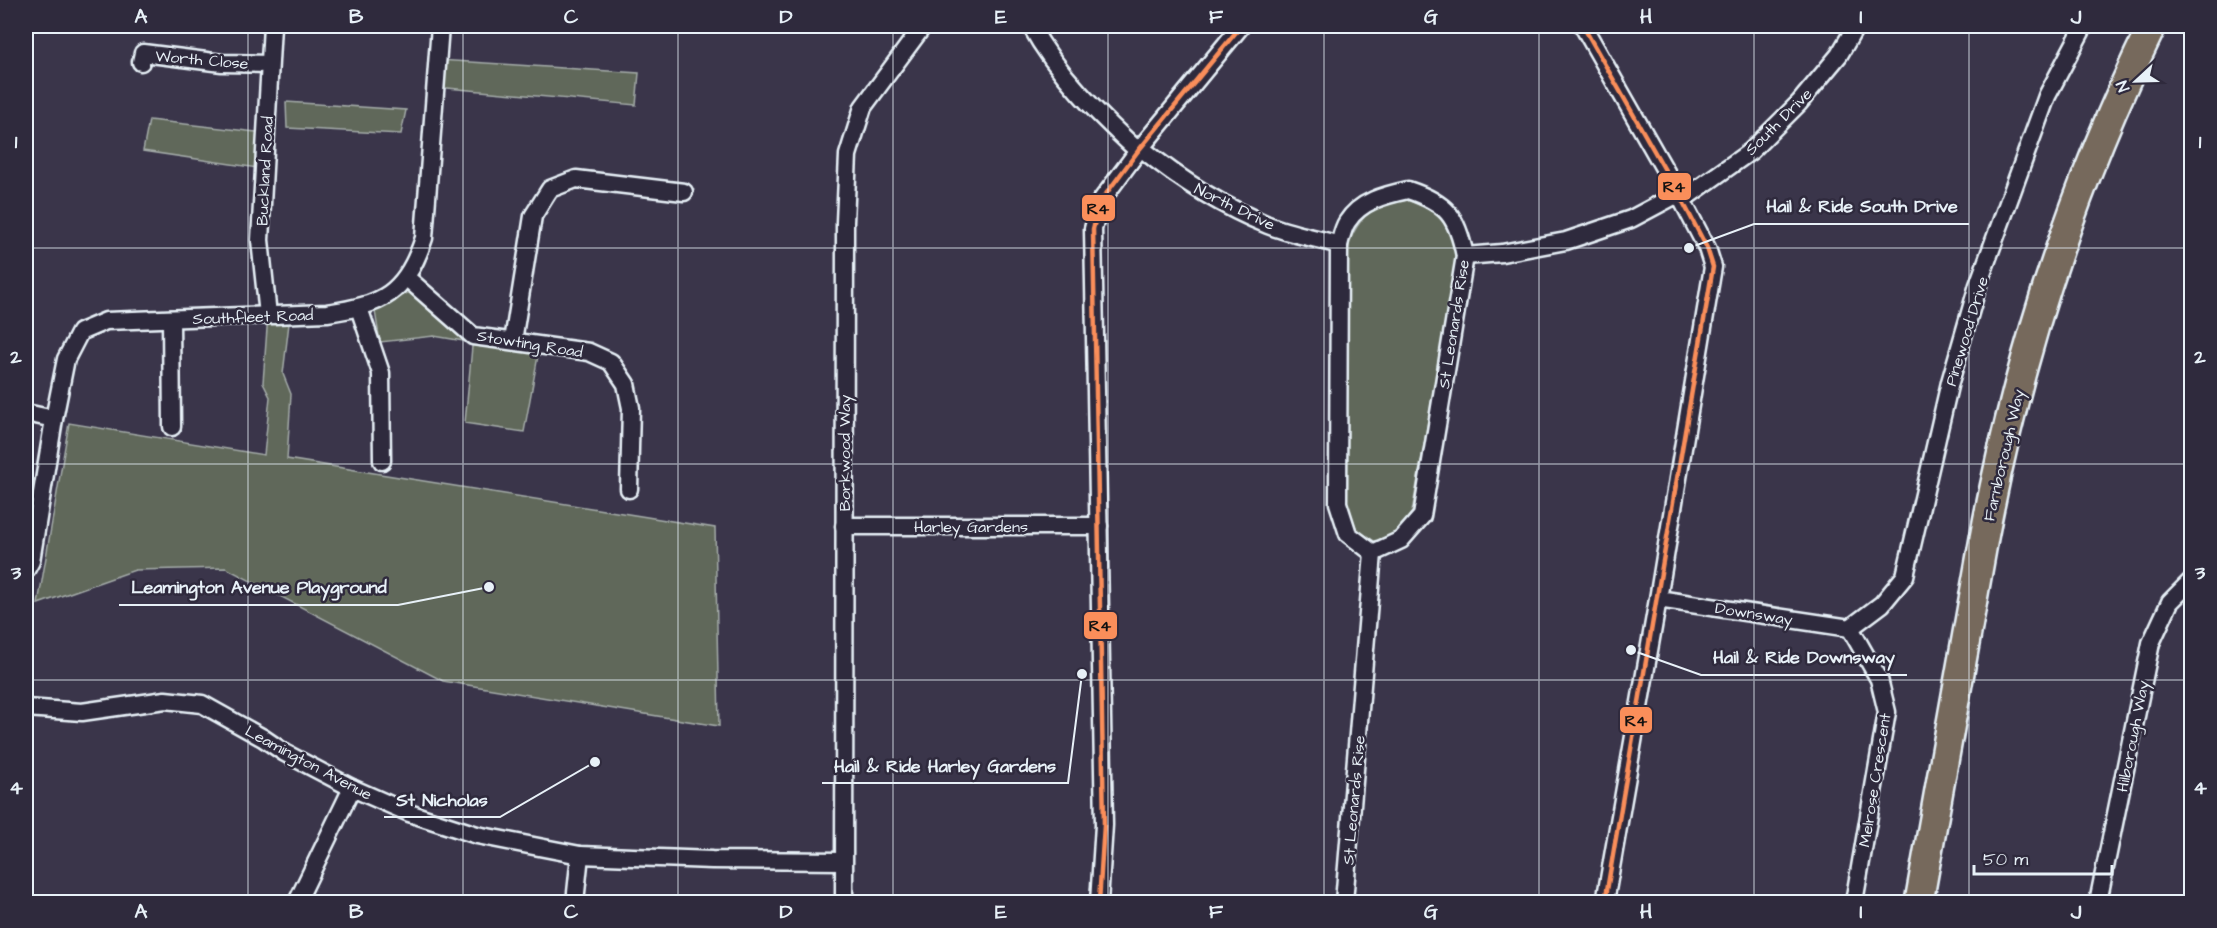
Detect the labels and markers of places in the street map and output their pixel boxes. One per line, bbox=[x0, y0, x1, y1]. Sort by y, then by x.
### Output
callout: Hail & Ride South Drive bbox=[1754, 188, 1969, 224]
callout: Leamington Avenue Playground bbox=[119, 569, 398, 605]
callout: Hail & Ride Downsway bbox=[1701, 639, 1907, 675]
callout: Hail & Ride Harley Gardens bbox=[822, 747, 1068, 783]
callout: St Nicholas bbox=[384, 781, 500, 817]

